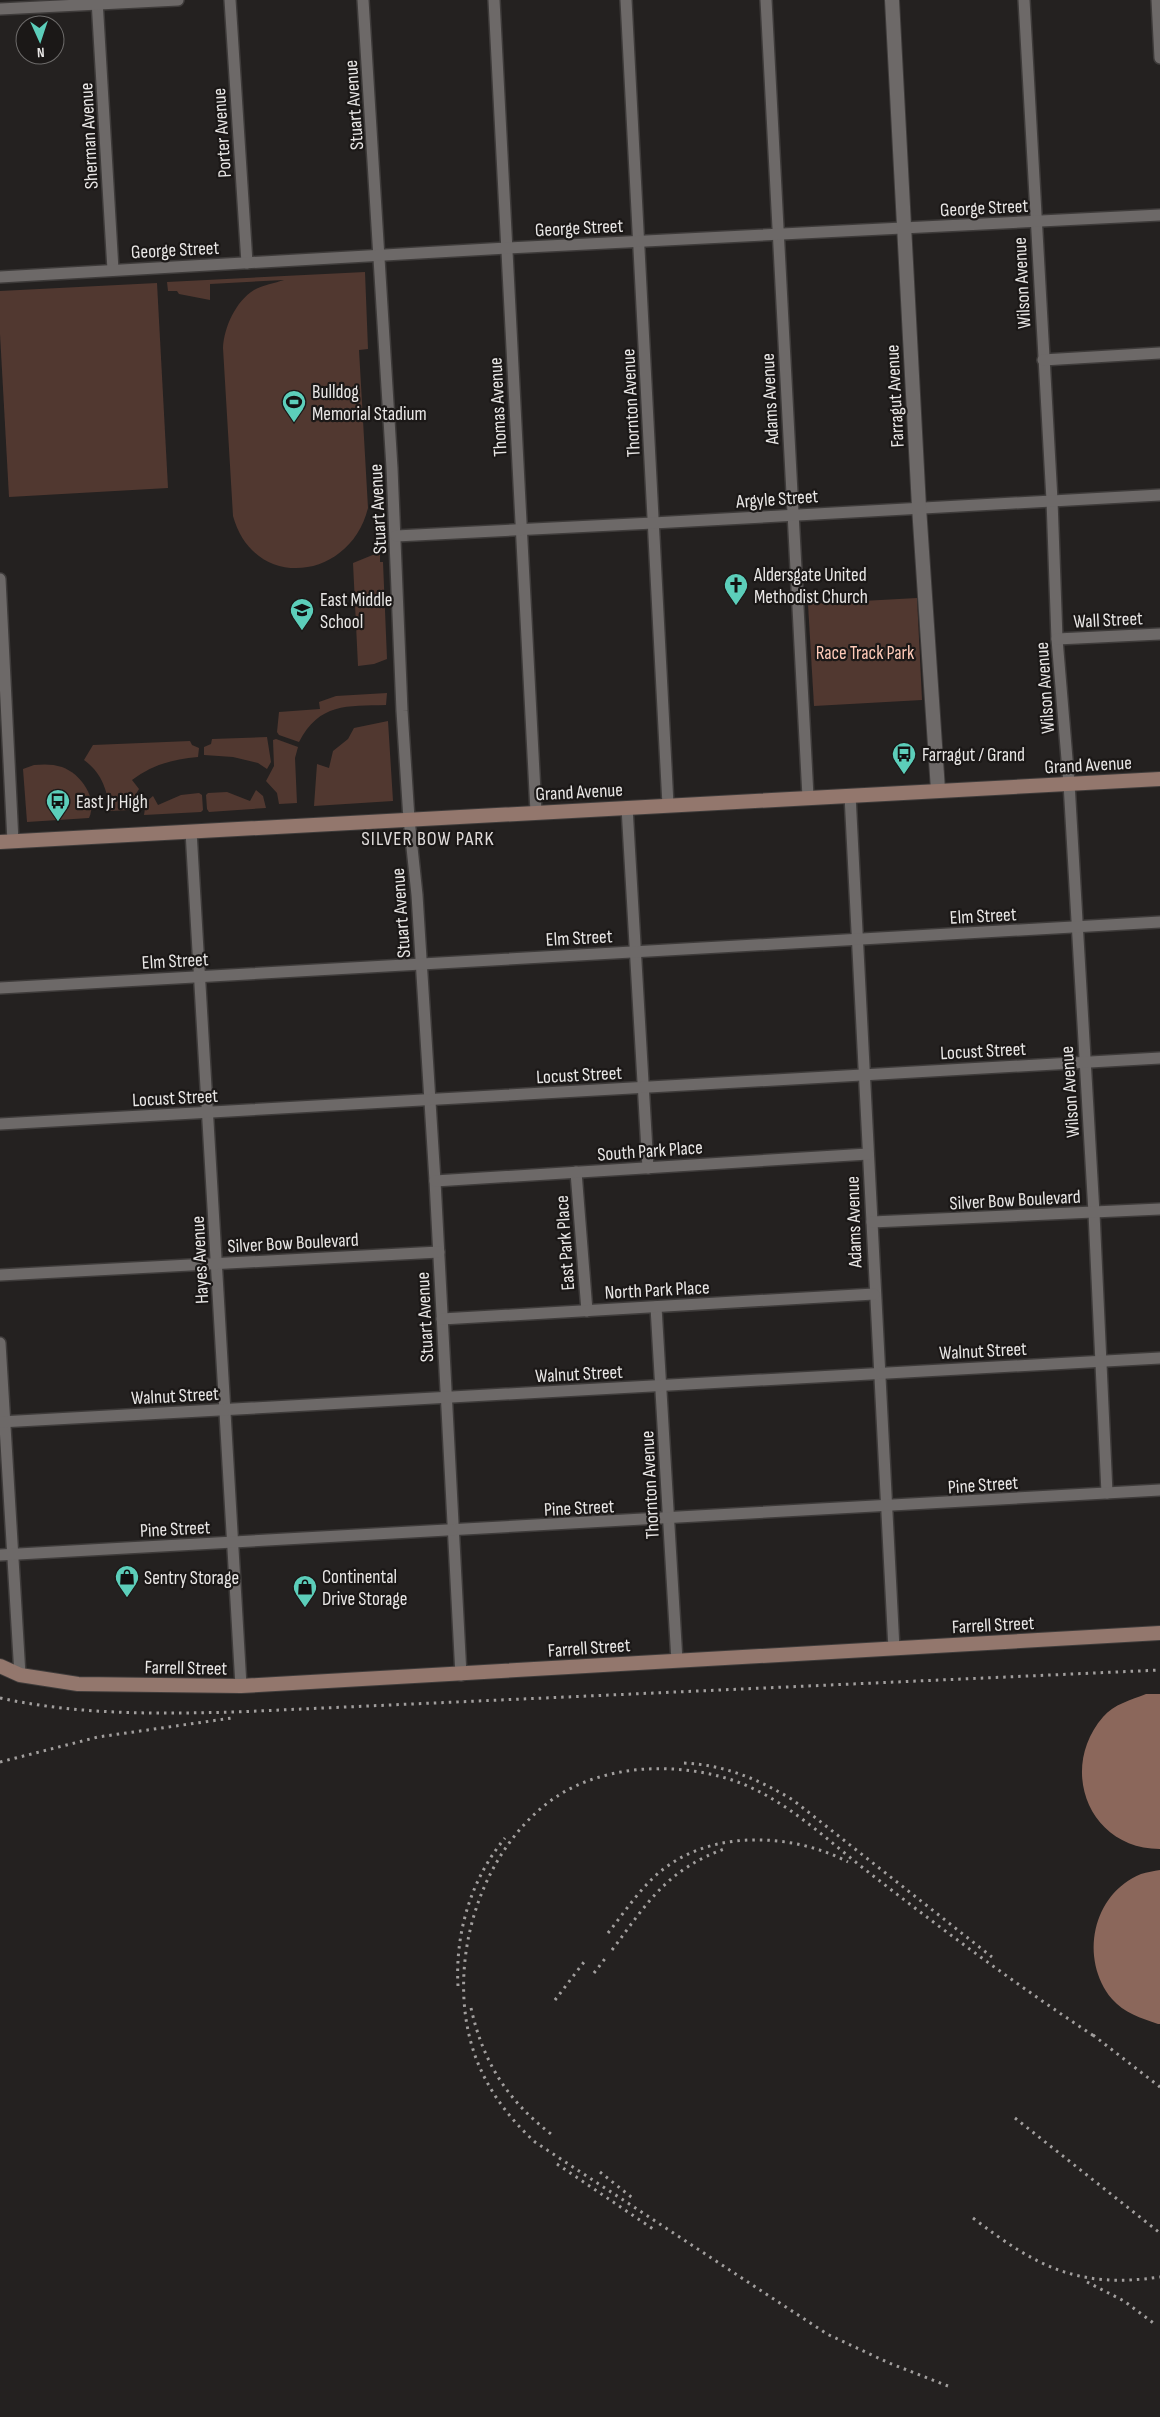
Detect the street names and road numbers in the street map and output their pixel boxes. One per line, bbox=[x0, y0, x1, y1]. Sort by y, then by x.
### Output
street label: Stuart Avenue bbox=[340, 59, 369, 151]
street label: Sherman Avenue bbox=[75, 82, 104, 190]
street label: Porter Avenue bbox=[208, 87, 237, 178]
street label: George Street bbox=[939, 195, 1029, 222]
street label: George Street bbox=[534, 215, 624, 242]
street label: Wilson Avenue bbox=[1009, 236, 1036, 329]
street label: George Street bbox=[130, 237, 220, 264]
street label: Farragut Avenue bbox=[881, 344, 910, 448]
street label: Thornton Avenue bbox=[617, 348, 646, 458]
street label: Adams Avenue bbox=[757, 353, 784, 446]
street label: Thomas Avenue bbox=[484, 357, 513, 457]
street label: Stuart Avenue bbox=[365, 463, 392, 555]
street label: Argyle Street bbox=[734, 485, 819, 514]
street label: Wall Street bbox=[1073, 607, 1144, 634]
street label: Wilson Avenue bbox=[1031, 641, 1060, 734]
street label: Grand Avenue bbox=[1044, 752, 1132, 779]
street label: Grand Avenue bbox=[535, 779, 623, 806]
street label: Stuart Avenue bbox=[387, 867, 416, 959]
street label: Elm Street bbox=[949, 903, 1017, 930]
street label: Elm Street bbox=[545, 925, 613, 952]
street label: Elm Street bbox=[141, 948, 209, 975]
street label: Locust Street bbox=[940, 1038, 1027, 1065]
street label: Wilson Avenue bbox=[1056, 1045, 1085, 1138]
street label: Locust Street bbox=[536, 1062, 623, 1089]
street label: Locust Street bbox=[132, 1085, 219, 1112]
street label: South Park Place bbox=[597, 1136, 704, 1167]
street label: Adams Avenue bbox=[841, 1176, 868, 1269]
street label: Silver Bow Boulevard bbox=[949, 1186, 1081, 1215]
street label: East Park Place bbox=[551, 1195, 580, 1291]
street label: Hayes Avenue bbox=[187, 1215, 214, 1304]
street label: Silver Bow Boulevard bbox=[227, 1229, 359, 1258]
street label: Stuart Avenue bbox=[412, 1271, 439, 1363]
street label: North Park Place bbox=[604, 1276, 710, 1305]
street label: Walnut Street bbox=[939, 1338, 1028, 1365]
street label: Walnut Street bbox=[535, 1361, 624, 1388]
street label: Walnut Street bbox=[131, 1383, 220, 1410]
street label: Thornton Avenue bbox=[636, 1430, 665, 1540]
street label: Pine Street bbox=[947, 1472, 1019, 1499]
street label: Pine Street bbox=[543, 1495, 615, 1522]
street label: Pine Street bbox=[139, 1516, 211, 1543]
street label: Farrell Street bbox=[951, 1612, 1035, 1639]
street label: Farrell Street bbox=[547, 1634, 631, 1663]
street label: Farrell Street bbox=[144, 1656, 228, 1681]

